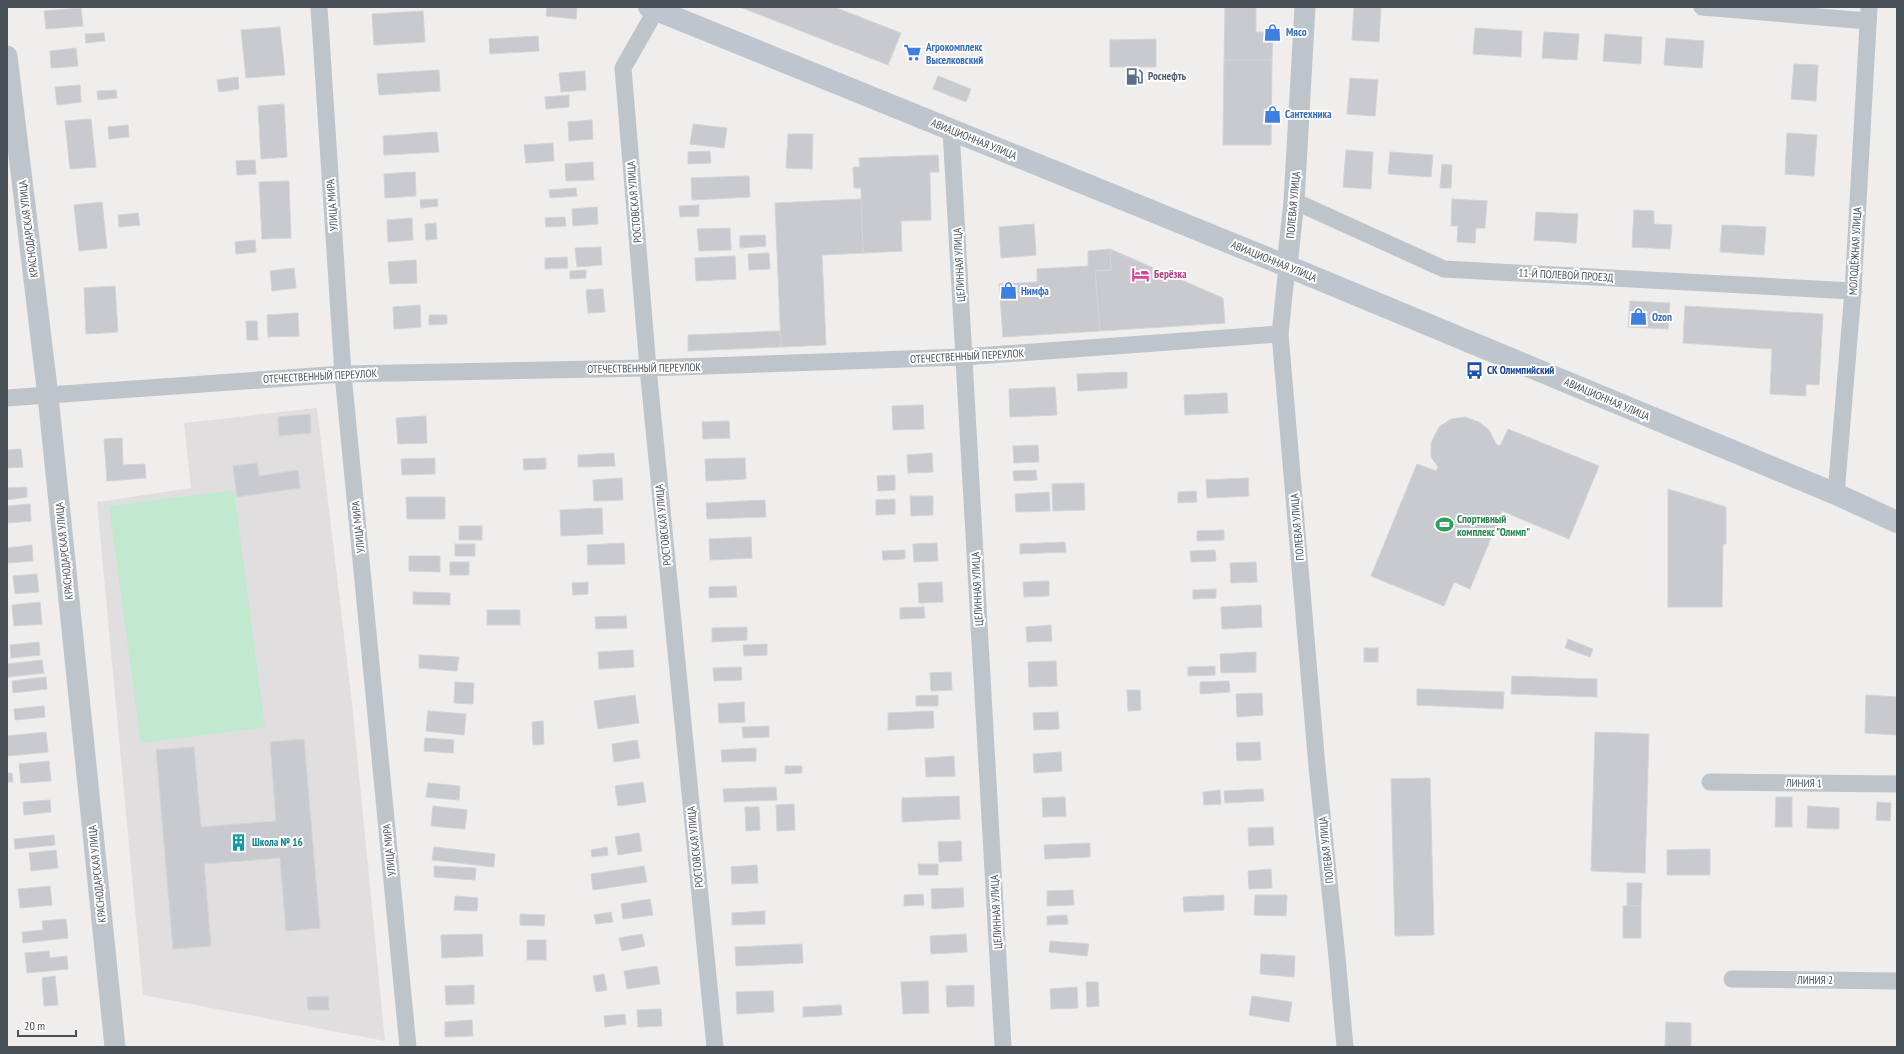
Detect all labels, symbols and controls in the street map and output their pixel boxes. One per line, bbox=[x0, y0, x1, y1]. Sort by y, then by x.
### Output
shop icon: Мясо bbox=[1263, 22, 1283, 42]
place label: Мясо bbox=[1286, 25, 1307, 39]
place label: Агрокомплекс Выселковский bbox=[925, 40, 983, 67]
supermarket icon: Агрокомплекс Выселковский bbox=[903, 43, 923, 63]
fuel station icon: Роснефть bbox=[1125, 66, 1145, 86]
place label: Роснефть bbox=[1148, 69, 1186, 83]
shop icon: Сантехника bbox=[1262, 104, 1282, 124]
place label: Сантехника bbox=[1285, 107, 1332, 121]
street label: АВИАЦИОННАЯ УЛИЦА bbox=[929, 115, 1020, 163]
street label: РОСТОВСКАЯ УЛИЦА bbox=[623, 160, 645, 243]
street label: ПОЛЕВАЯ УЛИЦА bbox=[1283, 170, 1303, 239]
street label: УЛИЦА МИРА bbox=[323, 178, 341, 232]
street label: КРАСНОДАРСКАЯ УЛИЦА bbox=[15, 179, 41, 278]
street label: МОЛОДЁЖНАЯ УЛИЦА bbox=[1846, 206, 1864, 295]
street label: ЦЕЛИННАЯ УЛИЦА bbox=[950, 227, 968, 302]
street label: АВИАЦИОННАЯ УЛИЦА bbox=[1229, 237, 1320, 285]
hotel icon: Берёзка bbox=[1131, 264, 1151, 284]
street label: 11-Й ПОЛЕВОЙ ПРОЕЗД bbox=[1518, 266, 1614, 284]
place label: Берёзка bbox=[1154, 267, 1187, 281]
shop icon: Нимфа bbox=[998, 281, 1018, 301]
place label: Нимфа bbox=[1021, 284, 1049, 298]
shop icon: Ozon bbox=[1629, 307, 1649, 327]
place label: Ozon bbox=[1652, 310, 1672, 324]
street label: ОТЕЧЕСТВЕННЫЙ ПЕРЕУЛОК bbox=[910, 346, 1025, 366]
street label: ОТЕЧЕСТВЕННЫЙ ПЕРЕУЛОК bbox=[587, 360, 702, 376]
bus stop icon: СК Олимпийский bbox=[1464, 360, 1484, 380]
place label: СК Олимпийский bbox=[1487, 363, 1554, 377]
street label: ОТЕЧЕСТВЕННЫЙ ПЕРЕУЛОК bbox=[263, 366, 378, 386]
street label: АВИАЦИОННАЯ УЛИЦА bbox=[1562, 375, 1653, 424]
street label: РОСТОВСКАЯ УЛИЦА bbox=[652, 483, 674, 566]
street label: ПОЛЕВАЯ УЛИЦА bbox=[1287, 492, 1307, 561]
street label: УЛИЦА МИРА bbox=[348, 500, 368, 554]
street label: КРАСНОДАРСКАЯ УЛИЦА bbox=[52, 501, 76, 600]
place label: Спортивный комплекс "Олимп" bbox=[1457, 512, 1530, 539]
sports icon: Спортивный комплекс "Олимп" bbox=[1434, 515, 1454, 535]
street label: ЦЕЛИННАЯ УЛИЦА bbox=[968, 551, 986, 626]
street label: ЛИНИЯ 1 bbox=[1785, 776, 1822, 790]
street label: РОСТОВСКАЯ УЛИЦА bbox=[684, 805, 706, 888]
street label: ПОЛЕВАЯ УЛИЦА bbox=[1315, 815, 1336, 884]
street label: УЛИЦА МИРА bbox=[379, 823, 399, 877]
street label: КРАСНОДАРСКАЯ УЛИЦА bbox=[85, 824, 109, 923]
building icon: Школа № 16 bbox=[229, 832, 249, 852]
place label: Школа № 16 bbox=[252, 835, 303, 849]
street label: ЦЕЛИННАЯ УЛИЦА bbox=[987, 874, 1005, 949]
street label: ЛИНИЯ 2 bbox=[1796, 973, 1833, 987]
scale bar bbox=[18, 1012, 76, 1038]
text: 20 m bbox=[24, 1018, 45, 1033]

